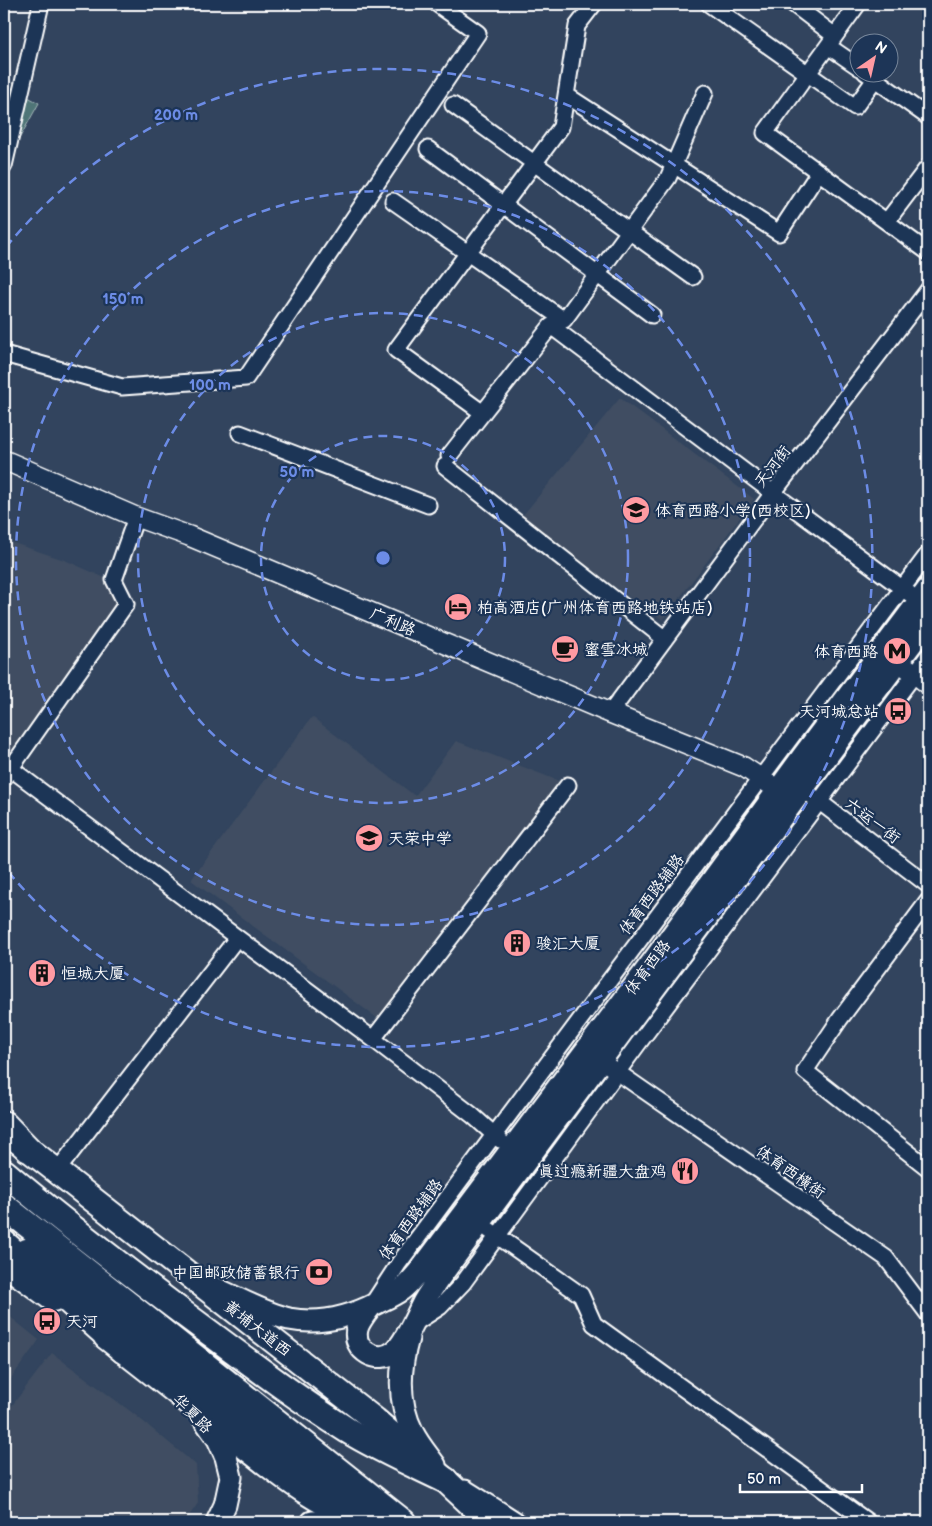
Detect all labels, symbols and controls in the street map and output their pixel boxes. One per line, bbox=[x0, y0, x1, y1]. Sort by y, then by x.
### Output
north arrow bbox=[850, 32, 900, 82]
text: N bbox=[872, 38, 890, 58]
text: 200 m bbox=[154, 106, 198, 125]
text: 150 m bbox=[102, 290, 144, 309]
text: 100 m bbox=[189, 376, 231, 395]
street label: 天河街 bbox=[751, 442, 795, 492]
text: 50 m bbox=[280, 463, 315, 482]
school or university icon: 体育西路小学(西校区) bbox=[621, 495, 651, 525]
place label: 体育西路小学(西校区) bbox=[655, 502, 811, 521]
centre of rings bbox=[374, 549, 392, 567]
hotel icon: 柏高酒店(广州体育西路地铁站店) bbox=[443, 592, 473, 622]
place label: 柏高酒店(广州体育西路地铁站店) bbox=[477, 599, 713, 618]
street label: 广利路 bbox=[367, 604, 418, 641]
cafe icon: 蜜雪冰城 bbox=[550, 634, 580, 664]
metro station icon: 体育西路 bbox=[882, 636, 912, 666]
place label: 蜜雪冰城 bbox=[584, 641, 648, 660]
place label: 体育西路 bbox=[814, 643, 878, 662]
bus stop icon: 天河城总站 bbox=[883, 696, 913, 726]
place label: 天河城总站 bbox=[799, 703, 879, 722]
street label: 六运一街 bbox=[841, 794, 903, 848]
school or university icon: 天荣中学 bbox=[354, 823, 384, 853]
place label: 天荣中学 bbox=[388, 830, 452, 849]
street label: 体育西路辅路 bbox=[616, 851, 689, 939]
building icon: 骏汇大厦 bbox=[502, 928, 532, 958]
place label: 骏汇大厦 bbox=[536, 935, 600, 954]
street label: 体育西路 bbox=[621, 937, 675, 999]
building icon: 恒城大厦 bbox=[27, 958, 57, 988]
place label: 恒城大厦 bbox=[61, 965, 125, 984]
street label: 体育西横街 bbox=[752, 1141, 828, 1203]
restaurant icon: 真过瘾新疆大盘鸡 bbox=[670, 1156, 700, 1186]
place label: 真过瘾新疆大盘鸡 bbox=[538, 1163, 666, 1182]
street label: 体育西路辅路 bbox=[375, 1175, 447, 1264]
bank icon: 中国邮政储蓄银行 bbox=[304, 1257, 334, 1287]
place label: 中国邮政储蓄银行 bbox=[172, 1264, 300, 1283]
street label: 黄埔大道西 bbox=[220, 1297, 294, 1361]
bus stop icon: 天河 bbox=[32, 1306, 62, 1336]
place label: 天河 bbox=[66, 1313, 98, 1332]
street label: 华夏路 bbox=[168, 1390, 216, 1438]
scale bar bbox=[740, 1461, 862, 1493]
text: 50 m bbox=[747, 1470, 781, 1489]

